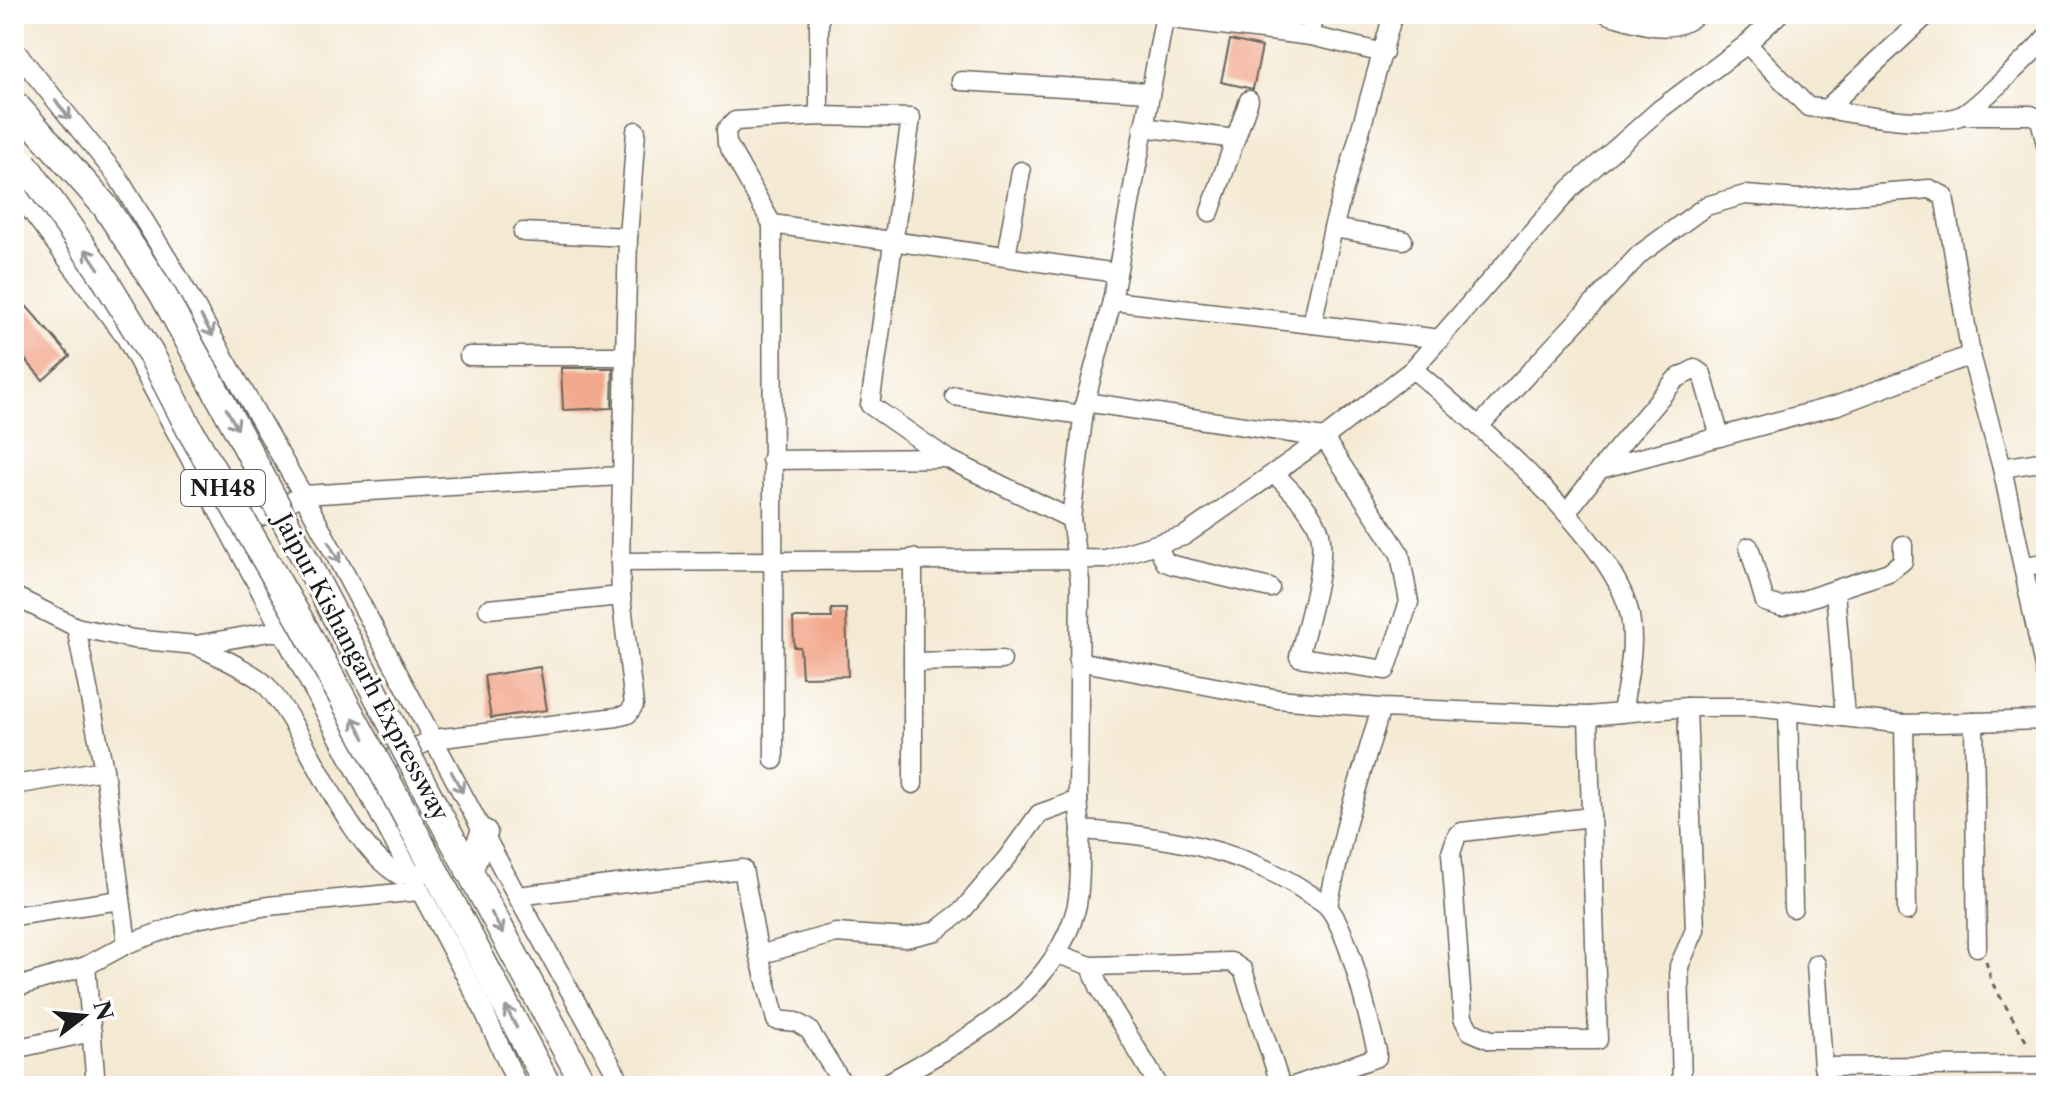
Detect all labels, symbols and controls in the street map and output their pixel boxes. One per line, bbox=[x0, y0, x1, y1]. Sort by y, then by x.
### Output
one-way arrow bbox=[54, 99, 72, 120]
one-way arrow bbox=[84, 248, 100, 270]
one-way arrow bbox=[199, 314, 215, 337]
one-way arrow bbox=[225, 407, 240, 431]
road number: NH48 bbox=[181, 470, 265, 506]
street label: Jaipur Kishangarh Expressway bbox=[267, 505, 456, 826]
one-way arrow bbox=[327, 540, 343, 564]
one-way arrow bbox=[350, 717, 366, 740]
one-way arrow bbox=[450, 769, 465, 793]
one-way arrow bbox=[490, 910, 506, 934]
north arrow bbox=[44, 976, 124, 1056]
text: N bbox=[87, 998, 118, 1024]
one-way arrow bbox=[503, 1006, 519, 1029]

